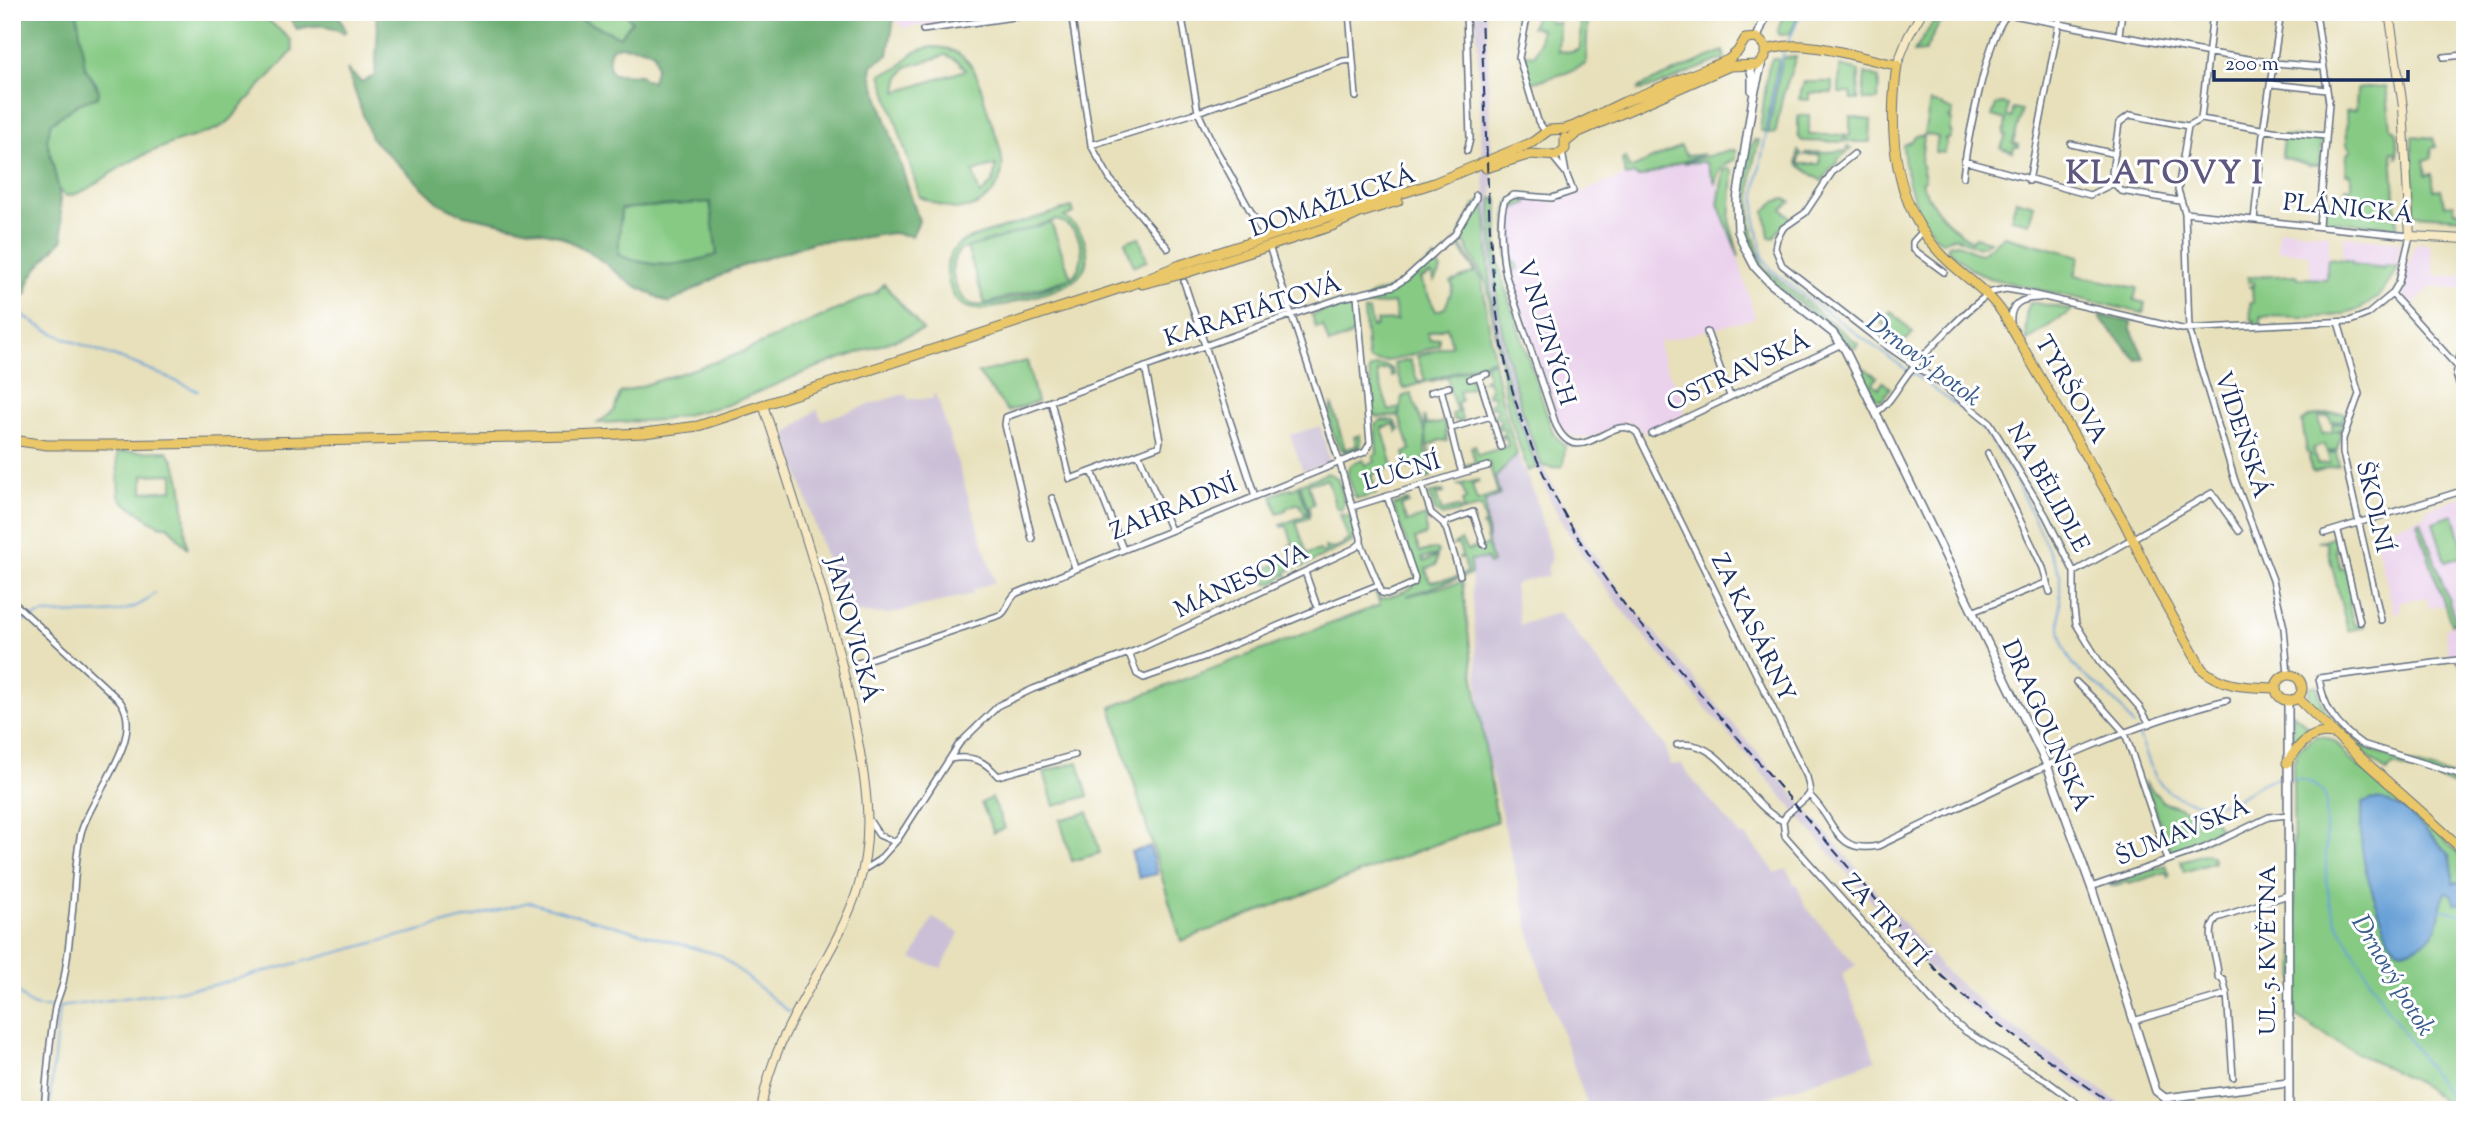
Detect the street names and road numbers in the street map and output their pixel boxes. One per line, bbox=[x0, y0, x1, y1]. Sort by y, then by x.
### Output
street label: DOMAŽLICKÁ bbox=[1246, 159, 1421, 247]
street label: PLÁNICKÁ bbox=[2281, 186, 2415, 234]
street label: V NUZNÝCH bbox=[1507, 256, 1583, 410]
street label: KARAFIÁTOVÁ bbox=[1160, 267, 1346, 357]
street label: OSTRAVSKÁ bbox=[1662, 325, 1817, 421]
street label: TYRŠOVA bbox=[2025, 329, 2115, 451]
street label: VÍDEŇSKÁ bbox=[2205, 367, 2278, 503]
street label: NA BĚLIDLE bbox=[1997, 417, 2097, 559]
street label: LUČNÍ bbox=[1359, 445, 1445, 501]
street label: ŠKOLNÍ bbox=[2346, 458, 2400, 556]
street label: ZAHRADNÍ bbox=[1105, 468, 1243, 550]
street label: MÁNESOVA bbox=[1169, 536, 1315, 628]
street label: ZA KASÁRNY bbox=[1701, 548, 1803, 708]
street label: JANOVICKÁ bbox=[815, 552, 887, 707]
street label: DRAGOUNSKÁ bbox=[1992, 635, 2098, 818]
street label: ŠUMAVSKÁ bbox=[2111, 790, 2256, 875]
street label: UL. 5. KVĚTNA bbox=[2252, 864, 2286, 1035]
street label: ZA TRATÍ bbox=[1833, 867, 1935, 975]

